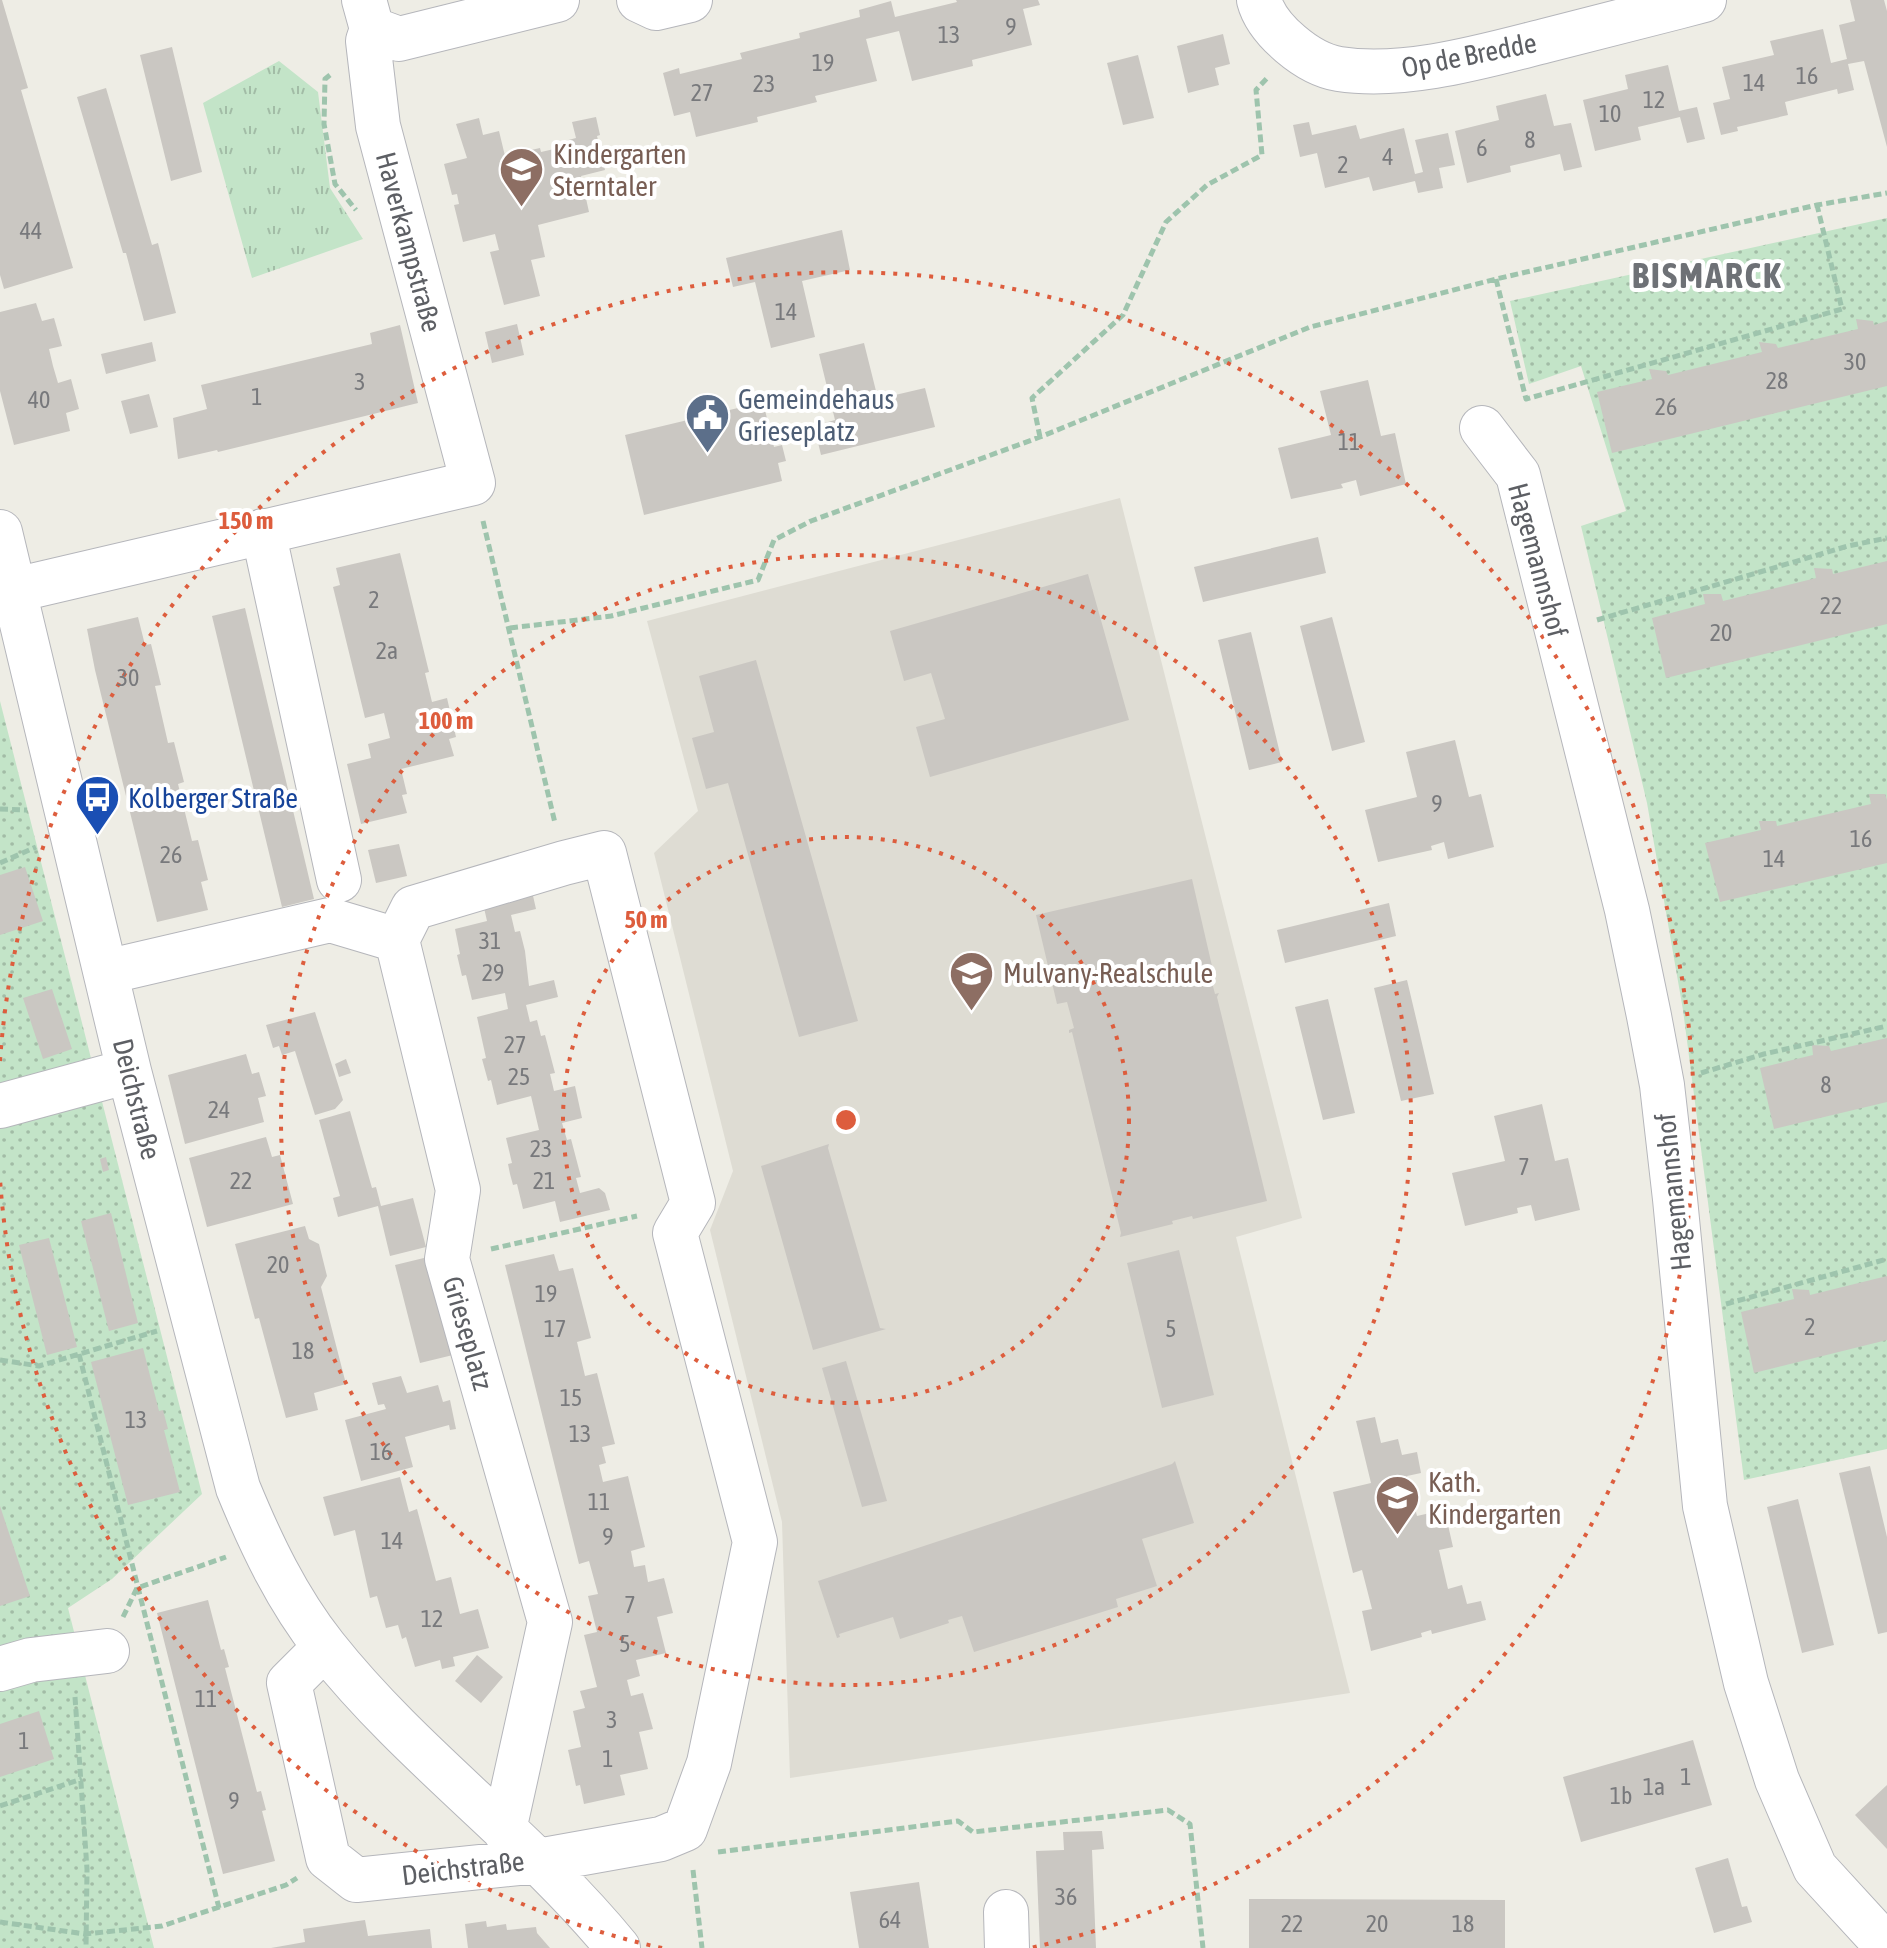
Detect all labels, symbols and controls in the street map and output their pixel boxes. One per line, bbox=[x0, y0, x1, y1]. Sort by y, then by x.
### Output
house number: 9 bbox=[1005, 13, 1017, 40]
house number: 13 bbox=[938, 21, 960, 48]
street label: Op de Bredde bbox=[1399, 26, 1539, 84]
house number: 19 bbox=[812, 49, 834, 76]
house number: 16 bbox=[1796, 62, 1818, 89]
house number: 14 bbox=[1743, 69, 1765, 96]
house number: 23 bbox=[753, 70, 775, 97]
house number: 27 bbox=[691, 79, 713, 106]
house number: 12 bbox=[1643, 86, 1665, 113]
house number: 10 bbox=[1599, 100, 1621, 127]
house number: 8 bbox=[1524, 126, 1536, 153]
house number: 6 bbox=[1476, 134, 1488, 161]
place label: Kindergarten Sterntaler bbox=[553, 138, 687, 202]
house number: 4 bbox=[1382, 143, 1394, 170]
school or university icon: Kindergarten Sterntaler bbox=[498, 146, 546, 209]
street label: Haverkampstraße bbox=[370, 149, 448, 335]
house number: 2 bbox=[1337, 151, 1349, 178]
house number: 44 bbox=[20, 217, 42, 244]
district label: BISMARCK bbox=[1632, 254, 1782, 296]
house number: 14 bbox=[775, 298, 797, 325]
house number: 30 bbox=[1844, 348, 1866, 375]
house number: 28 bbox=[1766, 367, 1788, 394]
house number: 3 bbox=[354, 368, 366, 395]
house number: 1 bbox=[251, 383, 263, 410]
place label: Gemeindehaus Grieseplatz bbox=[738, 383, 894, 447]
house number: 40 bbox=[28, 386, 50, 413]
public building icon: Gemeindehaus Grieseplatz bbox=[683, 391, 731, 454]
house number: 26 bbox=[1655, 393, 1677, 420]
house number: 11 bbox=[1338, 428, 1360, 455]
street label: Hagemannshof bbox=[1502, 479, 1574, 641]
text: 150 m bbox=[219, 507, 273, 534]
house number: 2 bbox=[368, 586, 380, 613]
house number: 22 bbox=[1820, 592, 1842, 619]
house number: 20 bbox=[1710, 619, 1732, 646]
house number: 2a bbox=[376, 637, 398, 664]
house number: 30 bbox=[117, 664, 139, 691]
text: 100 m bbox=[419, 707, 473, 734]
bus stop icon: Kolberger Straße bbox=[73, 774, 121, 837]
place label: Kolberger Straße bbox=[128, 782, 298, 814]
house number: 9 bbox=[1431, 790, 1443, 817]
house number: 16 bbox=[1850, 825, 1872, 852]
house number: 26 bbox=[160, 841, 182, 868]
house number: 14 bbox=[1763, 845, 1785, 872]
text: 50 m bbox=[624, 906, 668, 933]
house number: 31 bbox=[479, 927, 501, 954]
school or university icon: Mulvany-Realschule bbox=[948, 949, 996, 1012]
place label: Mulvany-Realschule bbox=[1003, 957, 1213, 989]
house number: 29 bbox=[482, 959, 504, 986]
house number: 27 bbox=[504, 1031, 526, 1058]
street label: Deichstraße bbox=[107, 1035, 167, 1163]
house number: 25 bbox=[508, 1063, 530, 1090]
house number: 8 bbox=[1820, 1071, 1832, 1098]
house number: 24 bbox=[208, 1096, 230, 1123]
centre of rings bbox=[832, 1106, 860, 1134]
street label: Hagemannshof bbox=[1649, 1111, 1697, 1272]
house number: 23 bbox=[530, 1135, 552, 1162]
house number: 7 bbox=[1518, 1153, 1530, 1180]
house number: 22 bbox=[230, 1167, 252, 1194]
house number: 21 bbox=[533, 1167, 555, 1194]
house number: 20 bbox=[267, 1251, 289, 1278]
street label: Grieseplatz bbox=[437, 1272, 499, 1394]
house number: 19 bbox=[535, 1280, 557, 1307]
house number: 2 bbox=[1804, 1313, 1816, 1340]
house number: 17 bbox=[544, 1315, 566, 1342]
house number: 5 bbox=[1165, 1315, 1177, 1342]
house number: 18 bbox=[292, 1337, 314, 1364]
house number: 15 bbox=[560, 1384, 582, 1411]
house number: 13 bbox=[125, 1406, 147, 1433]
house number: 13 bbox=[569, 1420, 591, 1447]
house number: 16 bbox=[370, 1438, 392, 1465]
place label: Kath. Kindergarten bbox=[1428, 1466, 1562, 1530]
school or university icon: Kath. Kindergarten bbox=[1373, 1474, 1421, 1537]
house number: 11 bbox=[588, 1488, 610, 1515]
house number: 9 bbox=[602, 1523, 614, 1550]
house number: 14 bbox=[381, 1527, 403, 1554]
house number: 7 bbox=[624, 1591, 636, 1618]
house number: 12 bbox=[421, 1605, 443, 1632]
house number: 5 bbox=[619, 1630, 631, 1657]
house number: 11 bbox=[195, 1685, 217, 1712]
house number: 3 bbox=[606, 1706, 618, 1733]
house number: 1 bbox=[18, 1727, 30, 1754]
house number: 1 bbox=[602, 1745, 614, 1772]
house number: 1 bbox=[1680, 1763, 1692, 1790]
house number: 1a bbox=[1643, 1773, 1665, 1800]
house number: 1b bbox=[1610, 1782, 1632, 1809]
house number: 9 bbox=[228, 1787, 240, 1814]
street label: Deichstraße bbox=[400, 1845, 526, 1891]
house number: 36 bbox=[1055, 1883, 1077, 1910]
house number: 64 bbox=[879, 1906, 901, 1933]
house number: 22 bbox=[1281, 1910, 1303, 1937]
house number: 20 bbox=[1366, 1910, 1388, 1937]
house number: 18 bbox=[1452, 1910, 1474, 1937]

